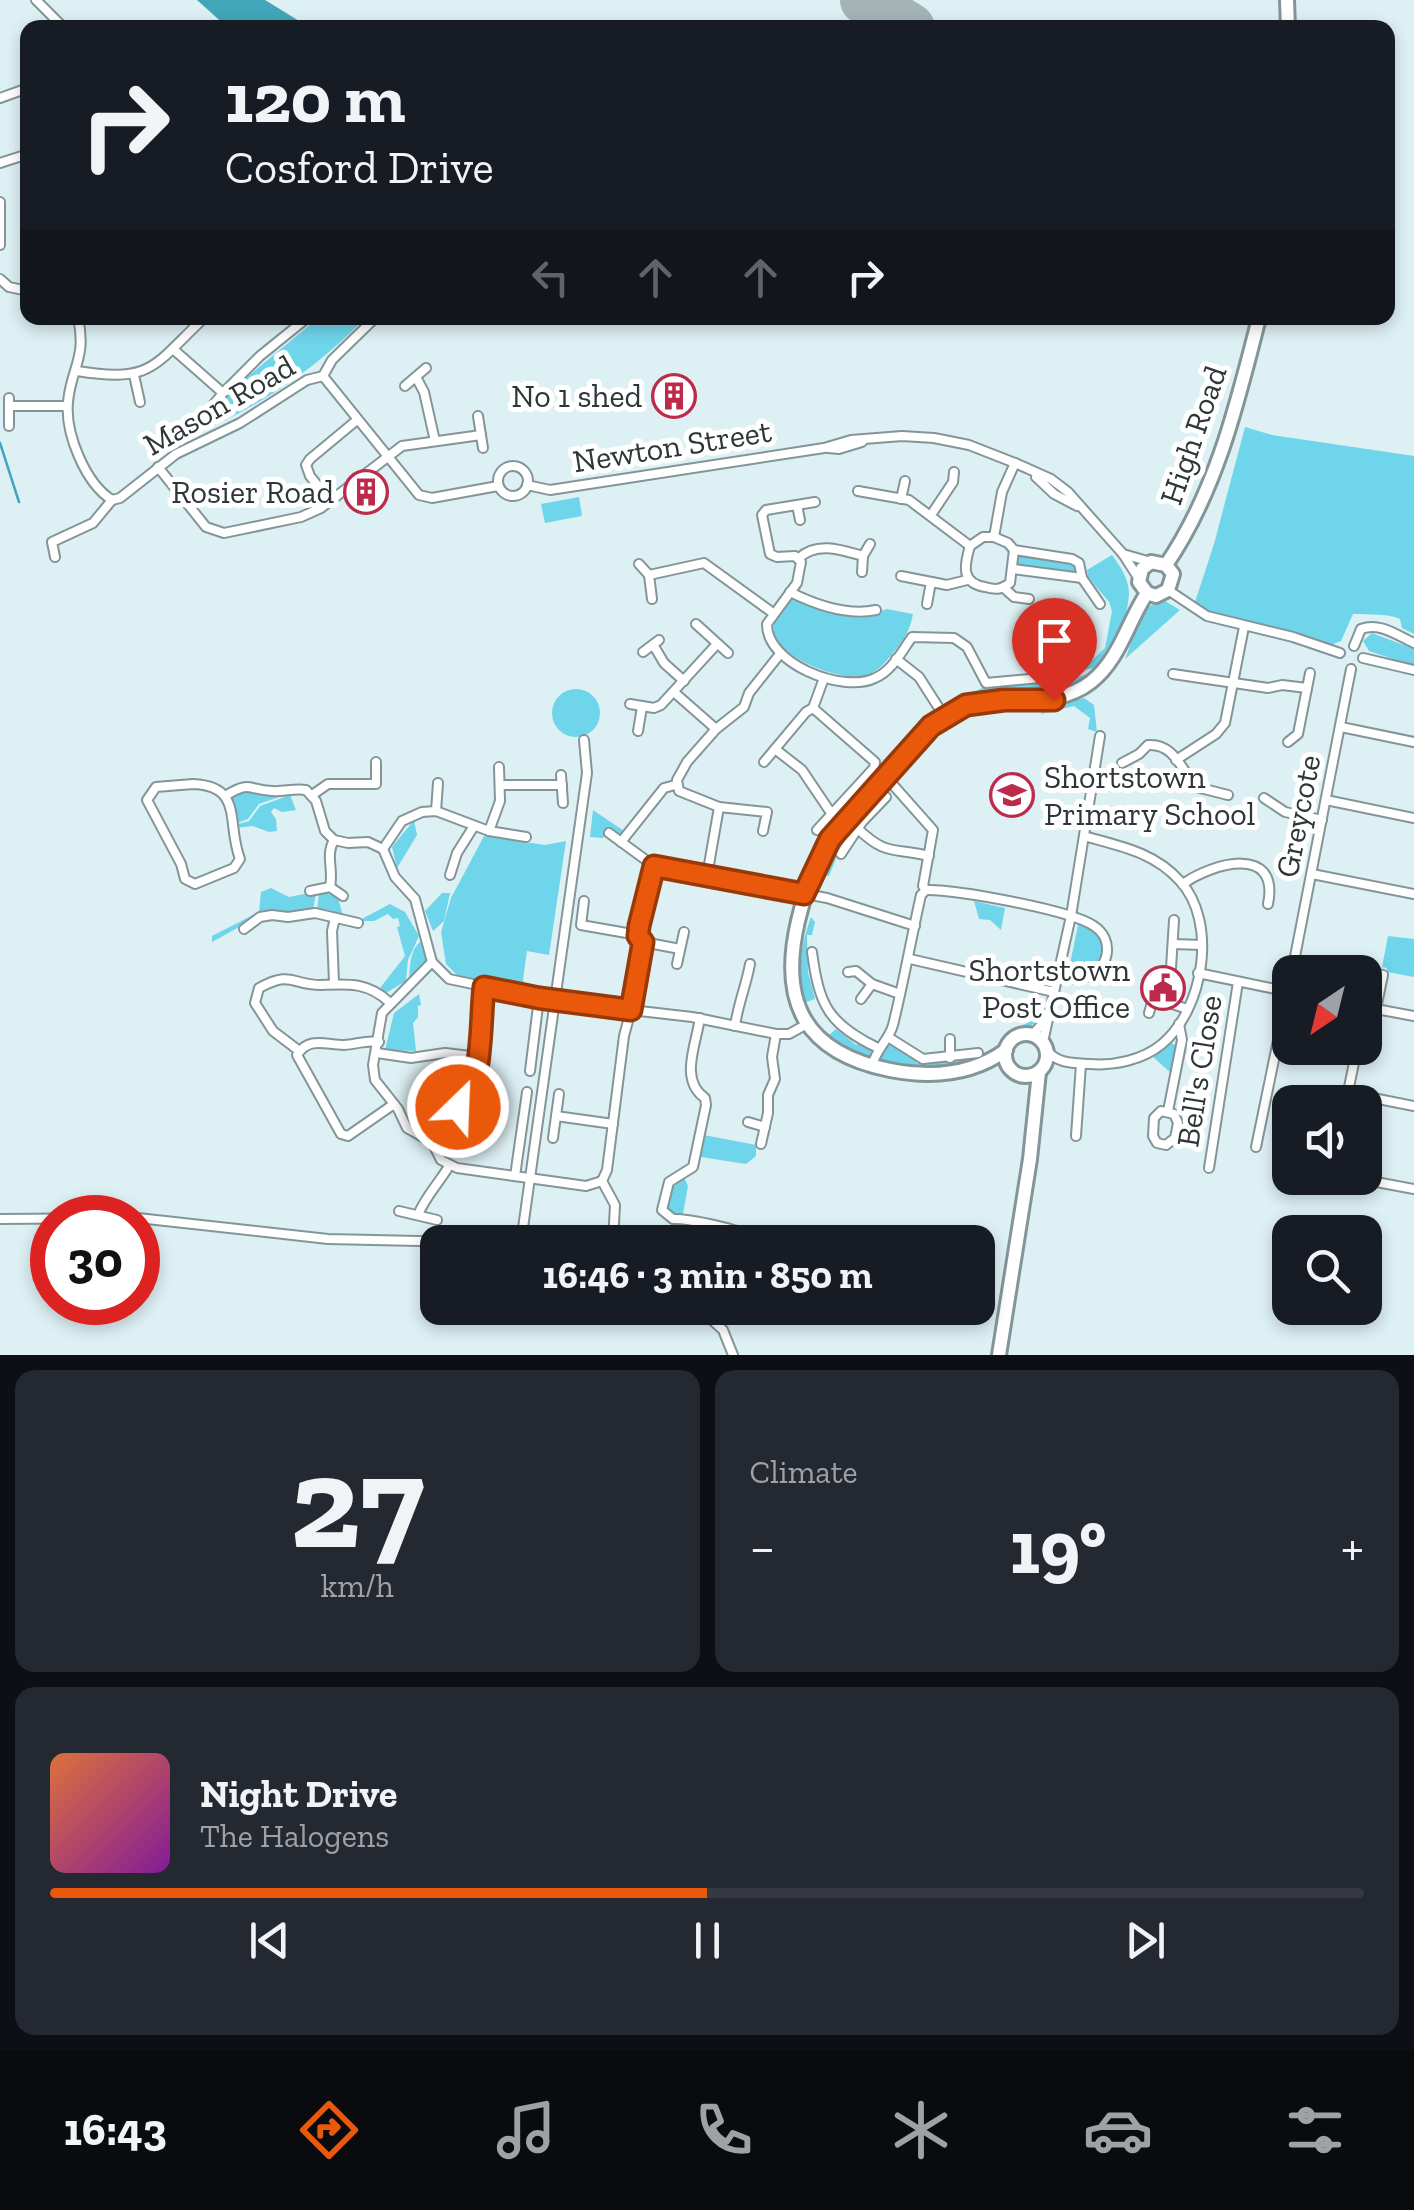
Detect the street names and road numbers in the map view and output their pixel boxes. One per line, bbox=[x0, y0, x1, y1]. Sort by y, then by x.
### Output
street label: Mason Road bbox=[137, 346, 302, 464]
street label: High Road bbox=[1152, 360, 1235, 509]
street label: Newton Street bbox=[570, 412, 774, 480]
street label: Greycote bbox=[1268, 751, 1328, 881]
street label: Bell's Close bbox=[1168, 992, 1230, 1150]

